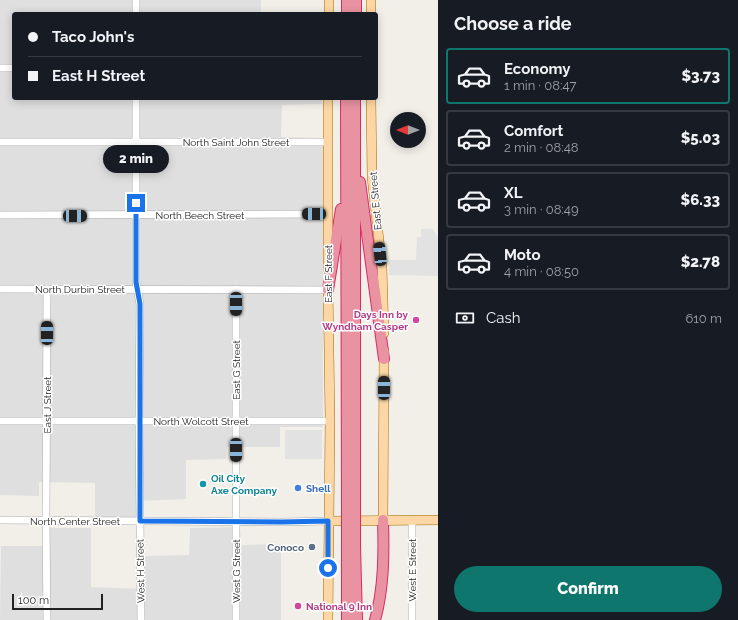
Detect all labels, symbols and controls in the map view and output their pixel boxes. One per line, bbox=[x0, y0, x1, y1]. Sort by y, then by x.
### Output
text: Choose a ride bbox=[454, 13, 572, 34]
text: Taco John's bbox=[52, 28, 134, 46]
icon: car bbox=[456, 58, 492, 94]
text: Economy bbox=[504, 60, 571, 78]
text: East H Street bbox=[52, 67, 145, 85]
text: $3.73 bbox=[681, 67, 720, 85]
text: 1 min · 08:47 bbox=[504, 78, 576, 93]
north arrow bbox=[390, 112, 426, 148]
map controls bbox=[390, 112, 426, 148]
icon: car bbox=[456, 120, 492, 156]
text: Comfort bbox=[504, 122, 563, 140]
text: $5.03 bbox=[681, 129, 720, 147]
street label: North Saint John Street bbox=[183, 137, 290, 148]
text: 2 min · 08:48 bbox=[504, 140, 578, 155]
callout: 2 min bbox=[103, 145, 169, 173]
text: 2 min bbox=[119, 151, 153, 166]
street label: East E Street bbox=[367, 171, 384, 231]
icon: car bbox=[456, 182, 492, 218]
text: XL bbox=[504, 184, 522, 202]
text: $6.33 bbox=[681, 191, 720, 209]
route end bbox=[127, 194, 145, 212]
text: 3 min · 08:49 bbox=[504, 202, 579, 217]
car bbox=[302, 208, 326, 220]
car bbox=[63, 210, 87, 222]
street label: North Beech Street bbox=[156, 210, 245, 221]
car bbox=[373, 241, 387, 267]
street label: East F Street bbox=[323, 244, 334, 303]
icon: car bbox=[456, 244, 492, 280]
text: Moto bbox=[504, 246, 541, 264]
text: $2.78 bbox=[681, 253, 720, 271]
text: 4 min · 08:50 bbox=[504, 264, 579, 279]
street label: North Durbin Street bbox=[35, 284, 126, 295]
car bbox=[230, 292, 242, 316]
icon: cash bbox=[454, 307, 476, 329]
place label: Days Inn by Wyndham Casper bbox=[322, 309, 408, 332]
text: Cash bbox=[486, 309, 520, 327]
text: 610 m bbox=[685, 311, 722, 326]
marker: Days Inn by Wyndham Casper bbox=[411, 315, 421, 325]
car bbox=[41, 321, 53, 345]
street label: East G Street bbox=[231, 340, 242, 400]
street label: East J Street bbox=[42, 376, 53, 434]
car bbox=[378, 376, 390, 400]
street label: North Wolcott Street bbox=[153, 416, 249, 427]
car bbox=[230, 438, 242, 462]
place label: Oil City Axe Company bbox=[211, 473, 277, 496]
marker: Oil City Axe Company bbox=[198, 479, 208, 489]
marker: Shell bbox=[293, 483, 303, 493]
place label: Shell bbox=[306, 483, 331, 494]
street label: North Center Street bbox=[30, 516, 121, 527]
street label: West H Street bbox=[134, 538, 147, 603]
street label: West G Street bbox=[231, 538, 242, 603]
street label: West E Street bbox=[407, 538, 418, 601]
place label: Conoco bbox=[267, 542, 304, 553]
marker: Conoco bbox=[307, 542, 317, 552]
route start bbox=[319, 559, 337, 577]
button: Confirm bbox=[454, 566, 722, 612]
scale bar bbox=[12, 592, 103, 611]
text: 100 m bbox=[18, 594, 49, 607]
marker: National 9 Inn bbox=[293, 601, 303, 611]
place label: National 9 Inn bbox=[306, 601, 372, 612]

